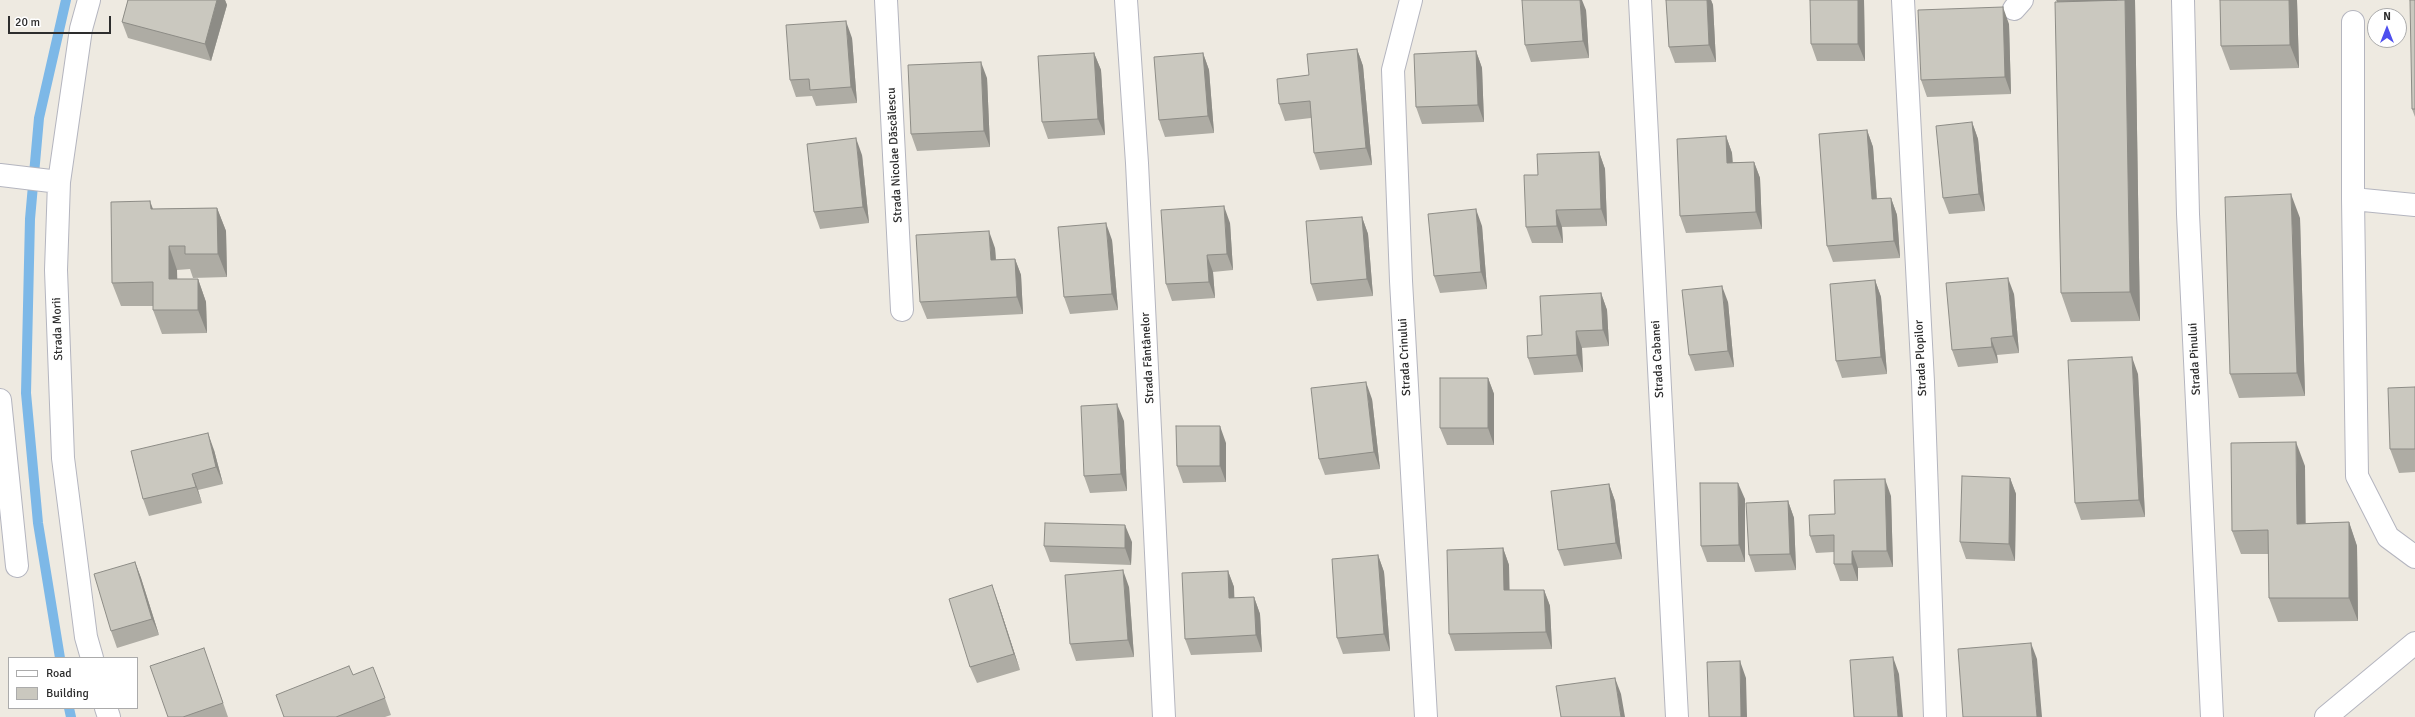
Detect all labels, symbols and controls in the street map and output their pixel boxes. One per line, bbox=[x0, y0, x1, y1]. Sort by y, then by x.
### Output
scale bar bbox=[10, 8, 113, 34]
north arrow bbox=[2367, 8, 2407, 48]
text: N bbox=[2383, 10, 2391, 23]
text: 20 m bbox=[15, 15, 40, 30]
street label: Strada Nicolae Dăscălescu bbox=[884, 87, 906, 223]
street label: Strada Morii bbox=[50, 297, 66, 361]
street label: Strada Fântânelor bbox=[1138, 312, 1158, 404]
street label: Strada Crinului bbox=[1396, 318, 1414, 396]
street label: Strada Plopilor bbox=[1912, 319, 1930, 397]
street label: Strada Cabanei bbox=[1649, 320, 1667, 398]
street label: Strada Pinului bbox=[2186, 322, 2204, 396]
legend bbox=[8, 657, 138, 709]
text: Road bbox=[46, 666, 72, 681]
text: Building bbox=[46, 686, 89, 701]

